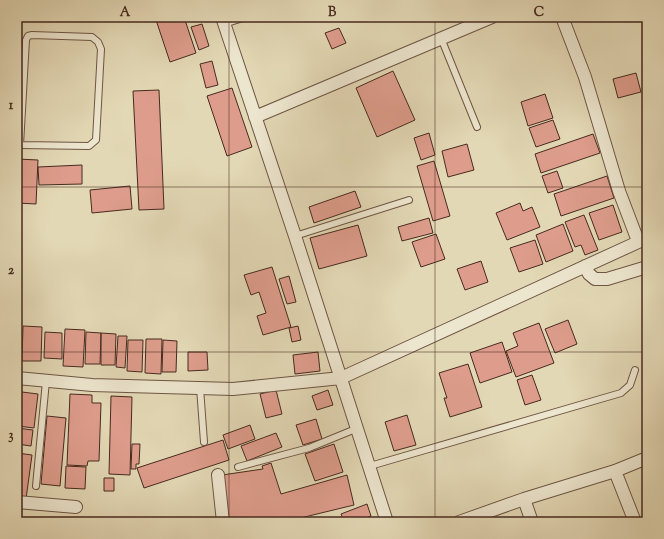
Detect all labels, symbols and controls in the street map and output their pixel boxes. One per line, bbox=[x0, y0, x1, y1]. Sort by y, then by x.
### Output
text: A bbox=[120, 4, 131, 22]
text: B bbox=[328, 4, 337, 22]
text: C bbox=[534, 4, 544, 22]
text: 1 bbox=[9, 97, 14, 115]
text: 2 bbox=[8, 262, 15, 280]
text: 3 bbox=[8, 427, 14, 445]

